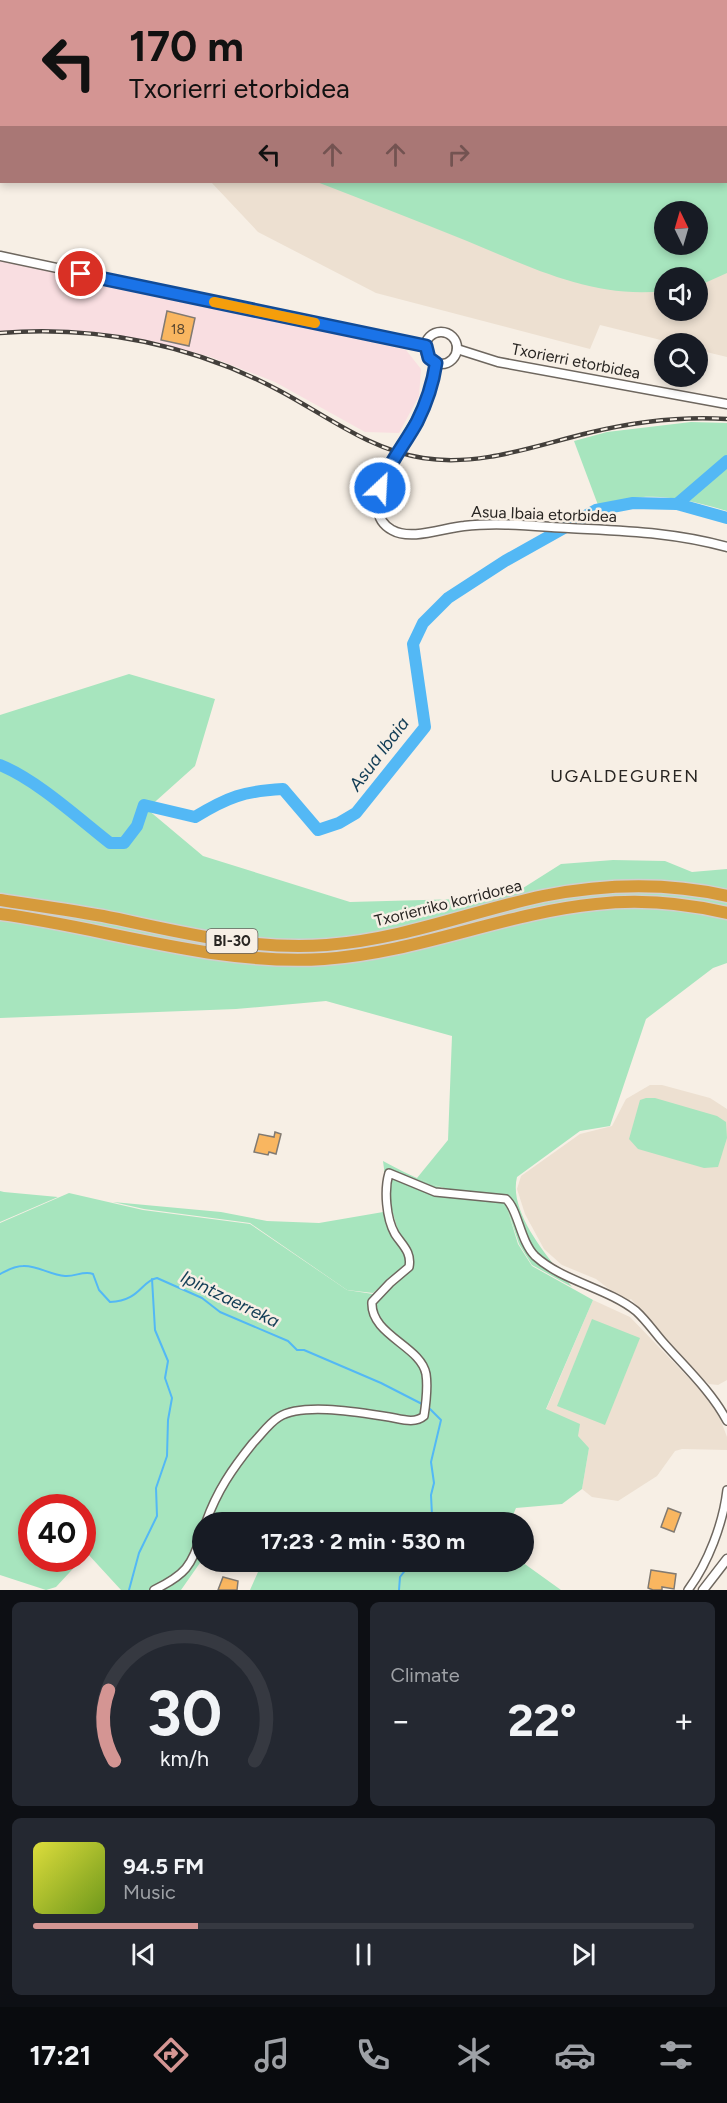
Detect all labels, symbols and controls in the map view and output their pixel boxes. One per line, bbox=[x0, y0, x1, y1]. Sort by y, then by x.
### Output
text: 170 m bbox=[129, 21, 244, 72]
icon: left bbox=[30, 24, 108, 102]
text: Txorierri etorbidea bbox=[129, 72, 350, 105]
icon: left bbox=[253, 138, 286, 171]
icon: ahead bbox=[316, 138, 349, 171]
icon: ahead bbox=[379, 138, 412, 171]
icon: right bbox=[442, 138, 475, 171]
north arrow bbox=[654, 201, 708, 255]
map controls bbox=[654, 201, 708, 387]
pin bbox=[55, 248, 106, 299]
icon: arrive bbox=[64, 257, 97, 290]
button: sound bbox=[654, 267, 708, 321]
house number: 18 bbox=[171, 321, 185, 338]
button: search bbox=[654, 333, 708, 387]
street label: Txorierri etorbidea bbox=[510, 339, 642, 383]
position arrow bbox=[348, 456, 412, 520]
street label: Asua Ibaia etorbidea bbox=[471, 502, 617, 526]
water label: Asua Ibaia bbox=[344, 712, 414, 796]
district label: UGALDEGUREN bbox=[550, 765, 700, 787]
street label: Txorierriko korridorea bbox=[372, 875, 524, 931]
road number: BI-30 bbox=[206, 929, 258, 953]
water label: Ipintzaerreka bbox=[177, 1266, 283, 1333]
speed limit sign: 40 bbox=[18, 1494, 96, 1572]
text: 17:23 · 2 min · 530 m bbox=[261, 1528, 465, 1555]
text: Climate bbox=[391, 1663, 460, 1687]
text: 30 bbox=[147, 1676, 222, 1751]
text: 22° bbox=[508, 1693, 577, 1747]
text: − bbox=[391, 1701, 411, 1740]
text: + bbox=[673, 1701, 694, 1740]
text: km/h bbox=[160, 1746, 209, 1771]
text: 94.5 FM bbox=[123, 1853, 204, 1880]
text: Music bbox=[123, 1880, 176, 1904]
icon: previous bbox=[127, 1938, 160, 1971]
icon: pause bbox=[347, 1938, 380, 1971]
icon: next bbox=[567, 1938, 600, 1971]
icon: directions bbox=[150, 2034, 192, 2076]
icon: music bbox=[251, 2034, 293, 2076]
icon: phone bbox=[352, 2034, 394, 2076]
icon: climate bbox=[453, 2034, 495, 2076]
icon: car bbox=[554, 2034, 596, 2076]
icon: filters bbox=[655, 2034, 697, 2076]
text: 17:21 bbox=[30, 2039, 91, 2072]

